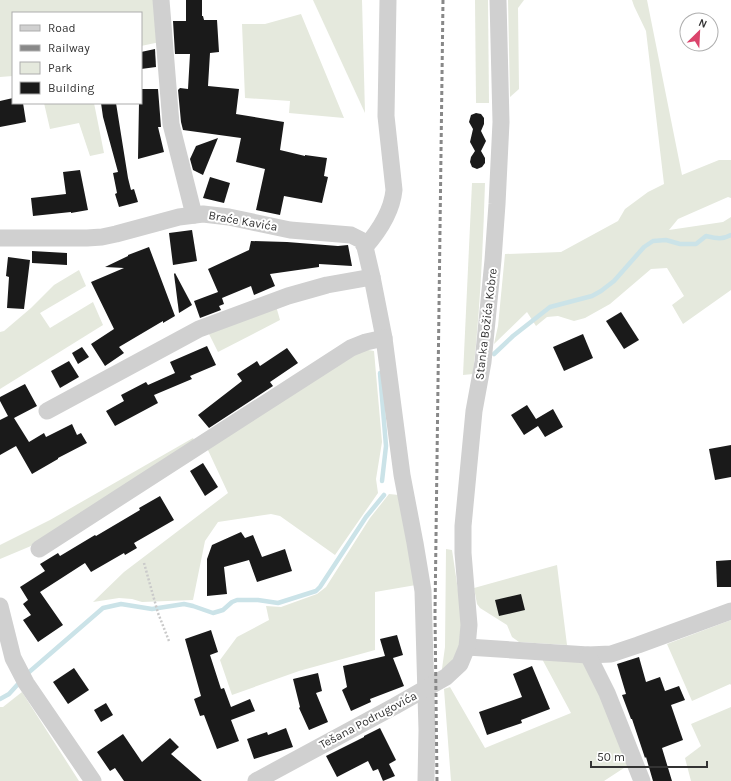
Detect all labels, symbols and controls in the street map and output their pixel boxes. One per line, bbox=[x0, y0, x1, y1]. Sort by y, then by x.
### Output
legend bbox=[12, 12, 142, 104]
north arrow bbox=[679, 12, 719, 52]
text: N bbox=[697, 16, 709, 31]
text: Road bbox=[48, 21, 76, 35]
text: Railway bbox=[48, 41, 90, 55]
text: Park bbox=[48, 61, 73, 75]
text: Building bbox=[48, 81, 95, 95]
street label: Braće Kavića bbox=[207, 208, 279, 234]
street label: Stanka Božića Kobre bbox=[472, 267, 500, 381]
street label: Tešana Podrugovića bbox=[317, 688, 419, 752]
scale bar bbox=[591, 743, 707, 769]
text: 50 m bbox=[597, 750, 625, 764]

